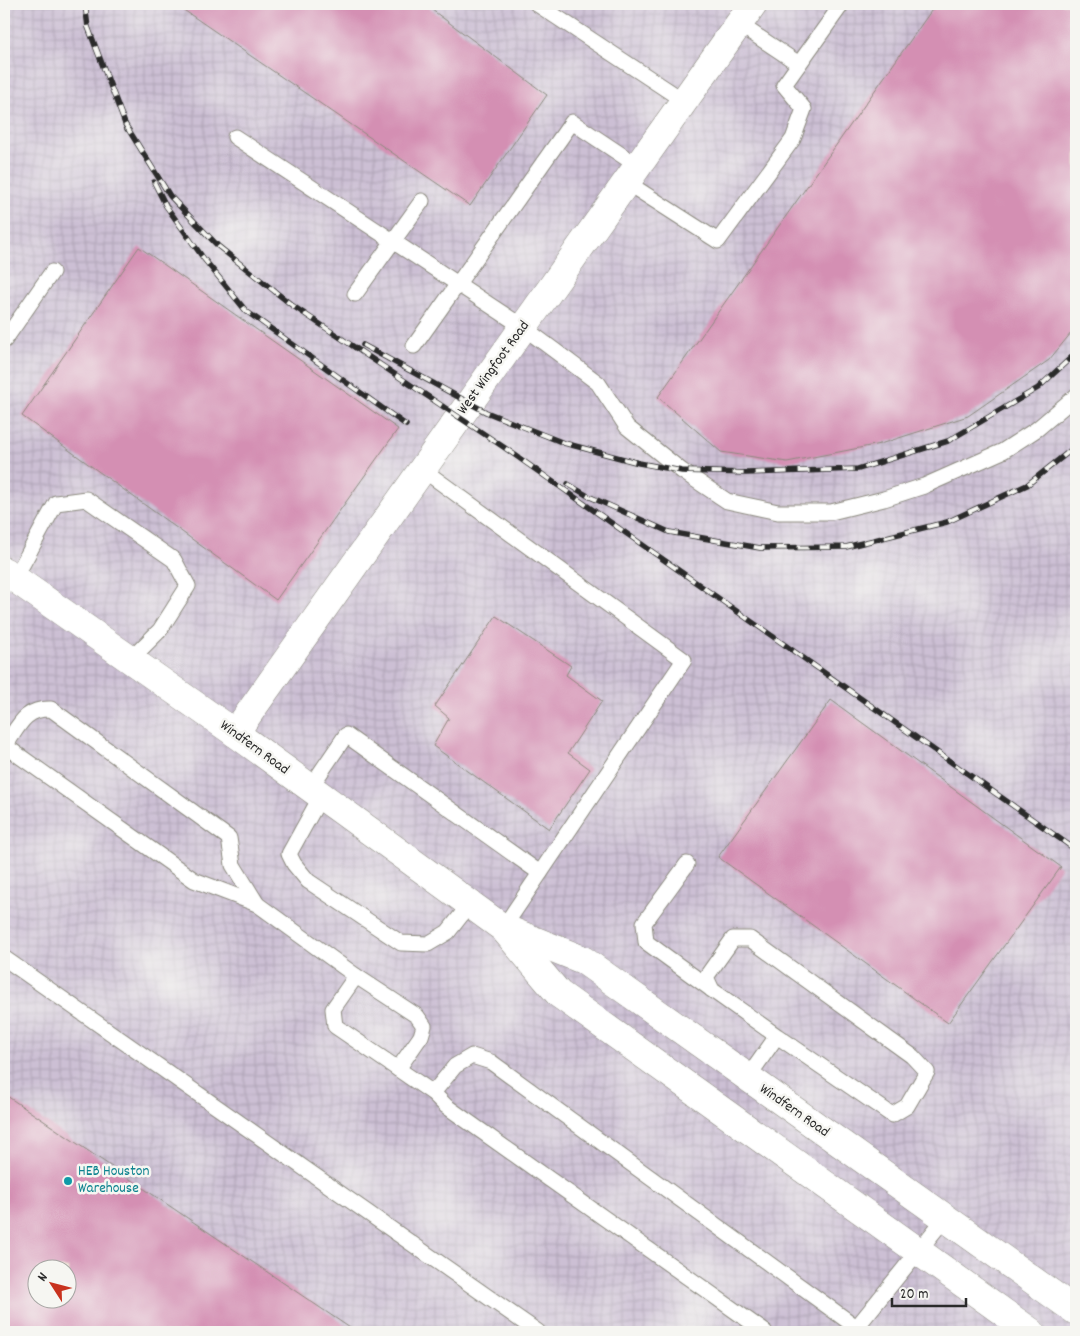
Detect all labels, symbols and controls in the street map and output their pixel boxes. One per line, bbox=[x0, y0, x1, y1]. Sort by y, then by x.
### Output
street label: West Wingfoot Road bbox=[452, 317, 536, 419]
street label: Windfern Road bbox=[215, 715, 293, 781]
street label: Windfern Road bbox=[754, 1079, 834, 1143]
place label: HEB Houston Warehouse bbox=[78, 1161, 149, 1200]
marker: HEB Houston Warehouse bbox=[62, 1175, 74, 1187]
north arrow bbox=[28, 1258, 78, 1308]
text: N bbox=[33, 1269, 53, 1286]
scale bar bbox=[892, 1276, 966, 1308]
text: 20 m bbox=[900, 1284, 928, 1306]

